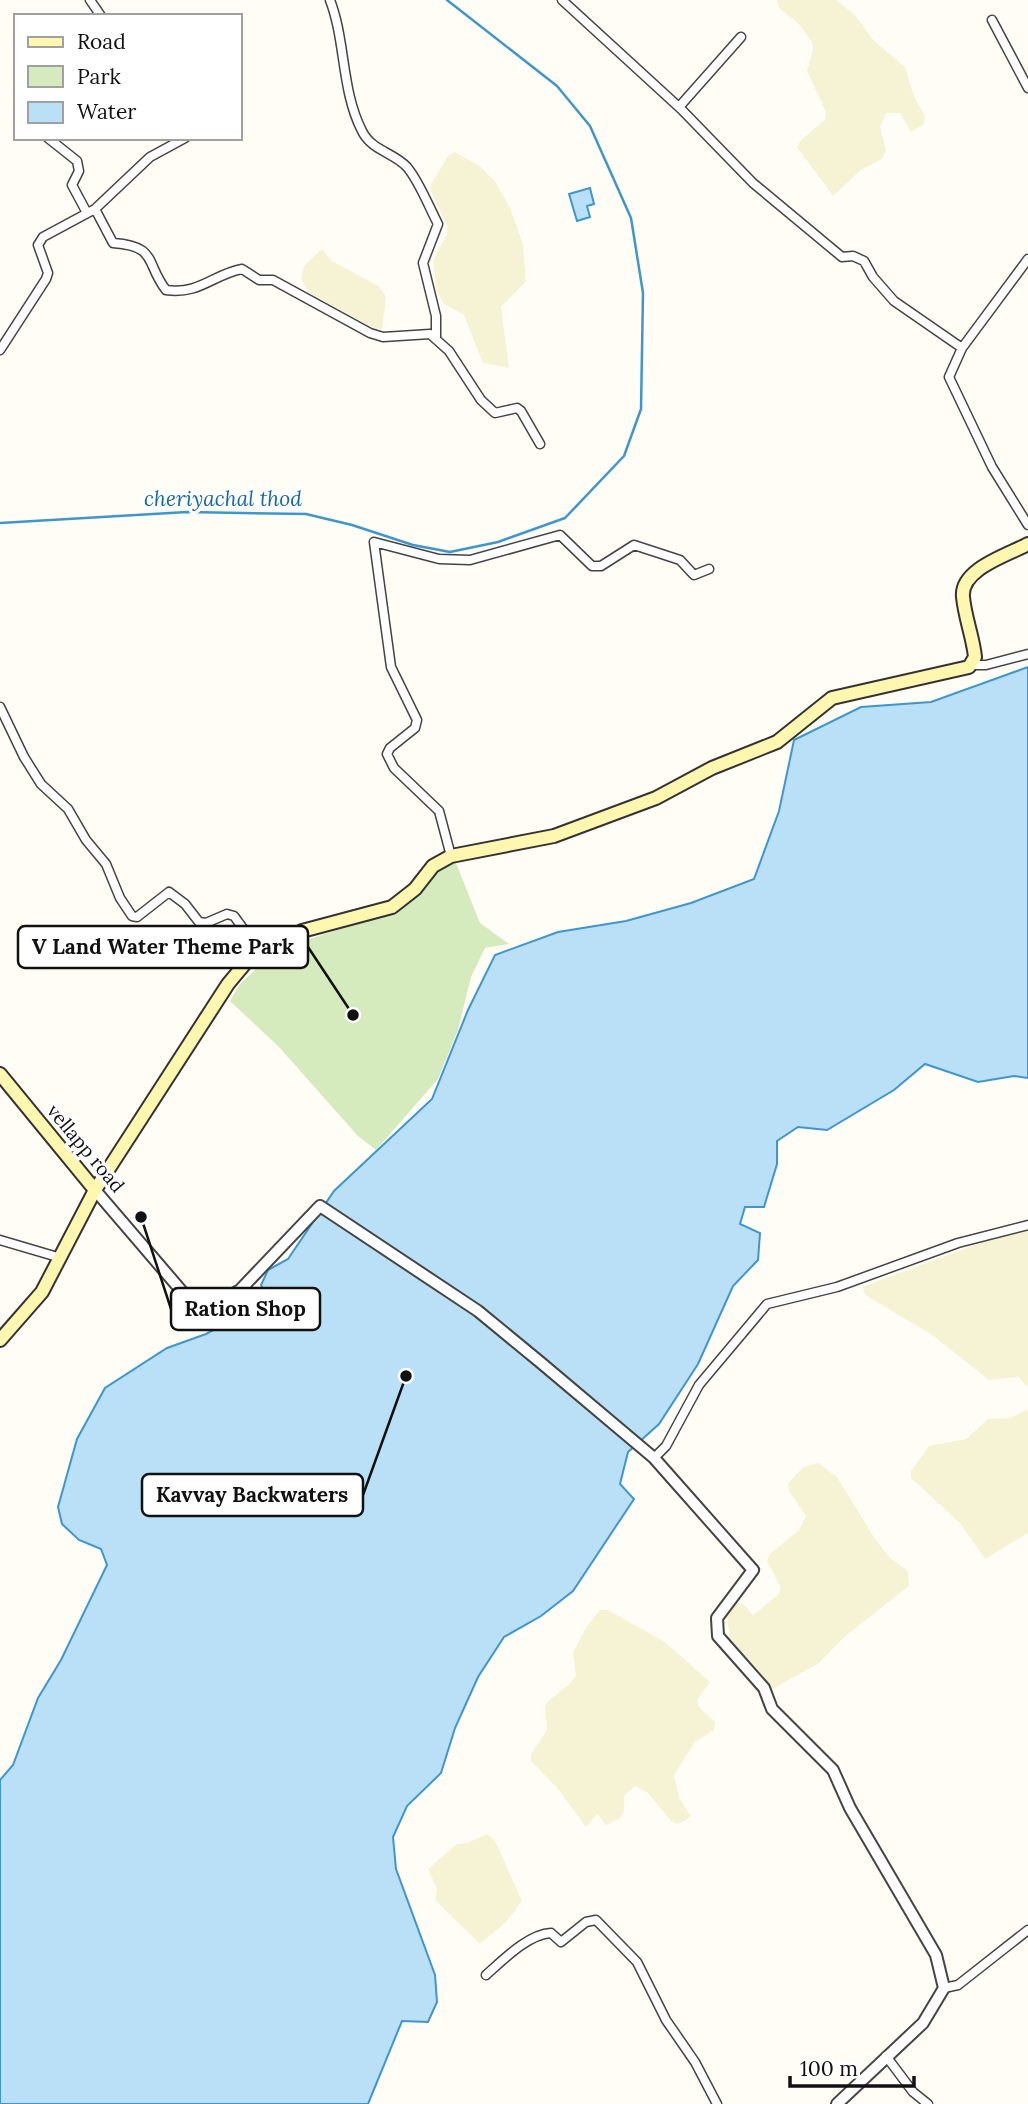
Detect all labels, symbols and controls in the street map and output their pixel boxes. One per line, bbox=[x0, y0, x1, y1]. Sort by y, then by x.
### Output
legend bbox=[14, 14, 242, 140]
text: Road bbox=[77, 28, 126, 55]
text: Park bbox=[77, 63, 121, 90]
text: Water bbox=[77, 98, 136, 125]
water label: cheriyachal thod bbox=[144, 485, 302, 512]
callout: V Land Water Theme Park bbox=[18, 926, 308, 968]
text: V Land Water Theme Park bbox=[32, 933, 295, 960]
street label: vellapp road bbox=[42, 1099, 130, 1197]
callout: Ration Shop bbox=[171, 1288, 320, 1330]
text: Ration Shop bbox=[184, 1295, 306, 1322]
callout: Kavvay Backwaters bbox=[142, 1474, 363, 1516]
text: Kavvay Backwaters bbox=[156, 1481, 348, 1508]
scale bar bbox=[790, 2044, 914, 2088]
text: 100 m bbox=[800, 2055, 858, 2082]

